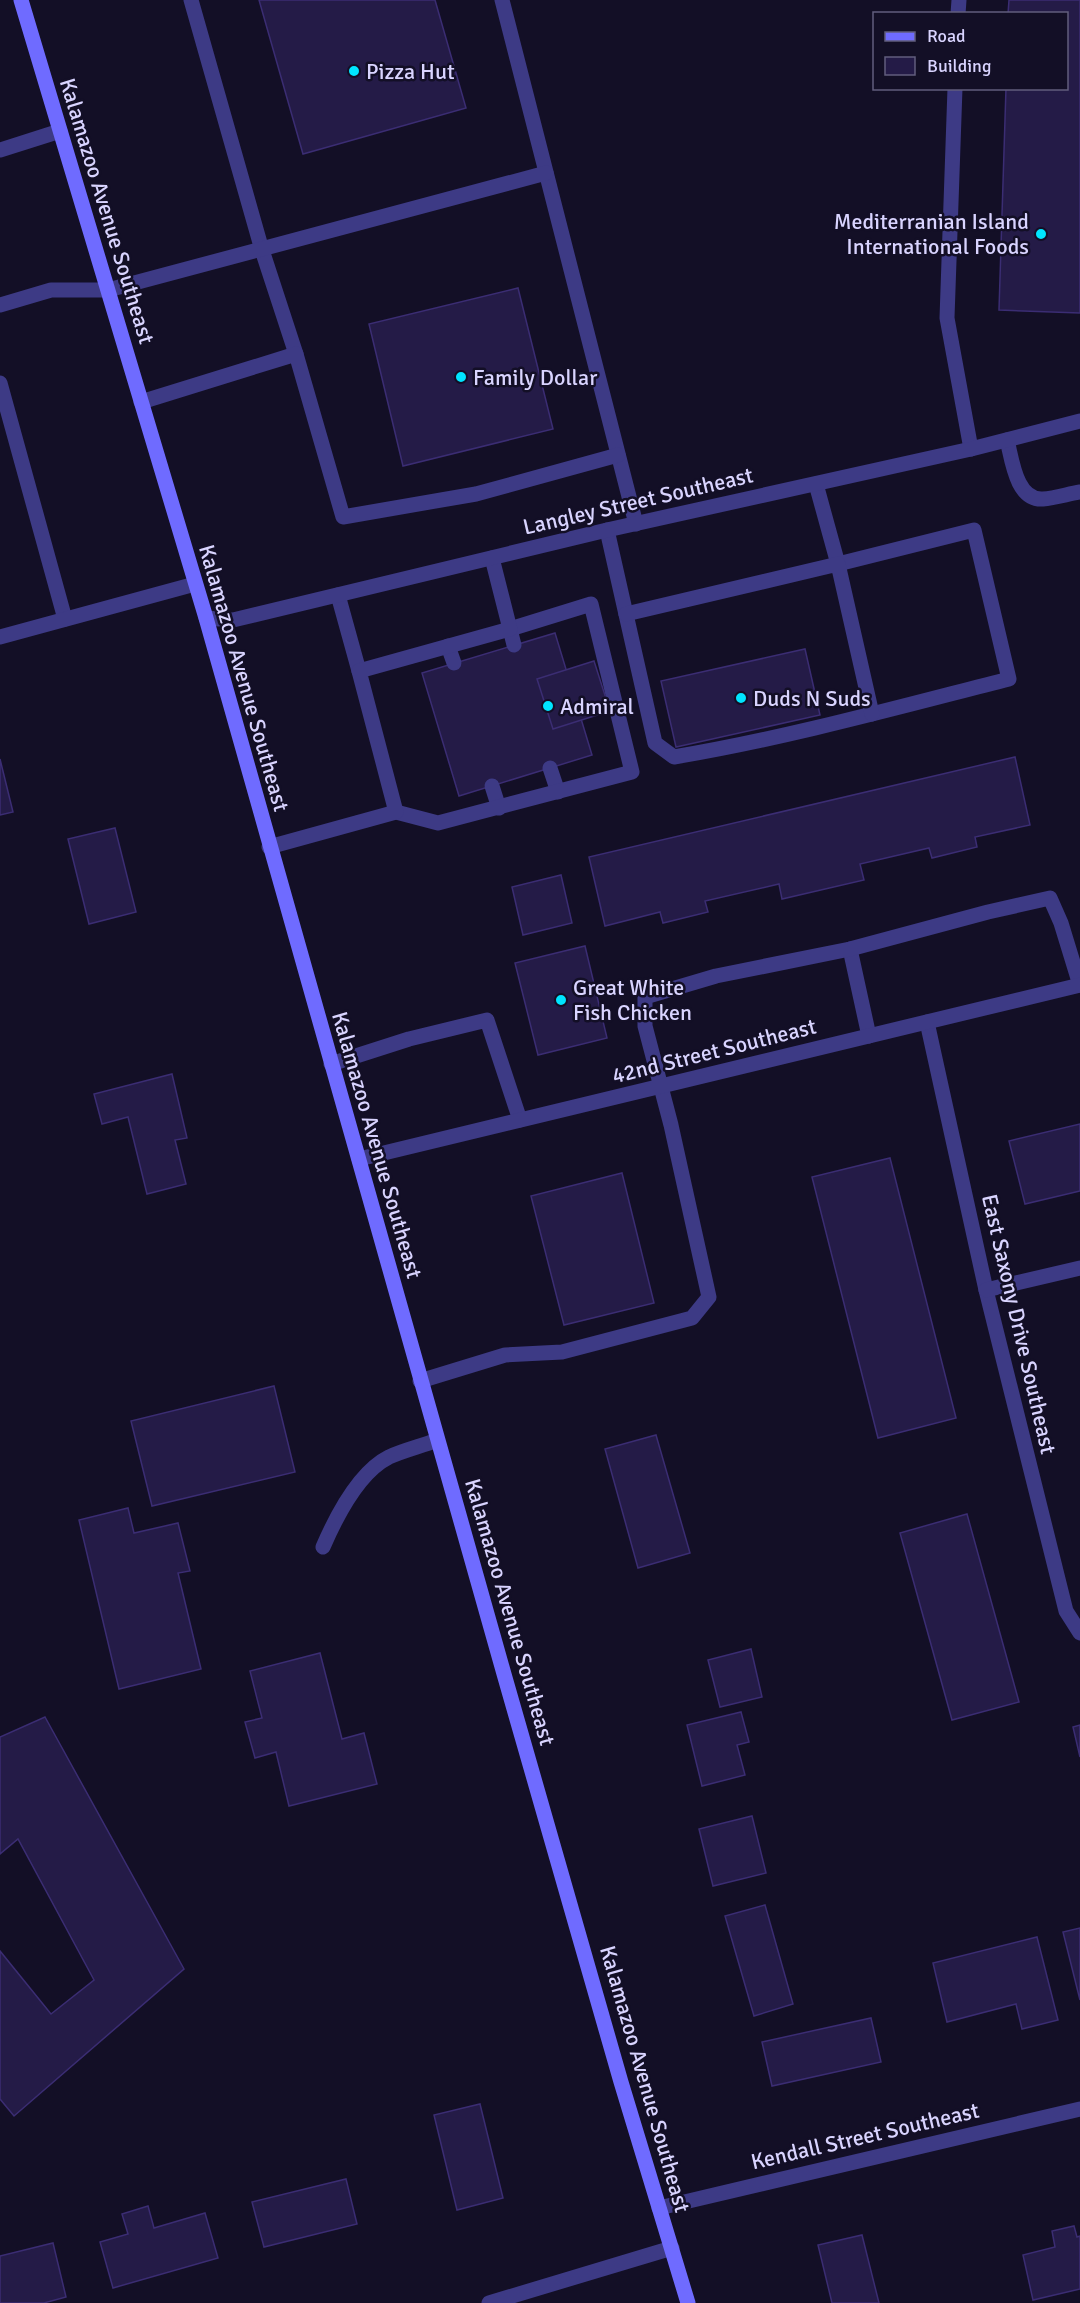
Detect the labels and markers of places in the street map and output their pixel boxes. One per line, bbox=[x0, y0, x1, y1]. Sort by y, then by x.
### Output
place label: Pizza Hut bbox=[366, 58, 455, 85]
marker: Pizza Hut bbox=[347, 64, 361, 78]
place label: Mediterranian Island International Foods bbox=[834, 208, 1029, 260]
marker: Mediterranian Island International Foods bbox=[1034, 227, 1048, 241]
place label: Family Dollar bbox=[473, 364, 597, 391]
marker: Family Dollar bbox=[454, 370, 468, 384]
place label: Duds N Suds bbox=[753, 685, 871, 712]
marker: Duds N Suds bbox=[734, 691, 748, 705]
place label: Admiral bbox=[560, 693, 634, 720]
marker: Admiral bbox=[541, 699, 555, 713]
place label: Great White Fish Chicken bbox=[573, 974, 692, 1026]
marker: Great White Fish Chicken bbox=[554, 993, 568, 1007]

